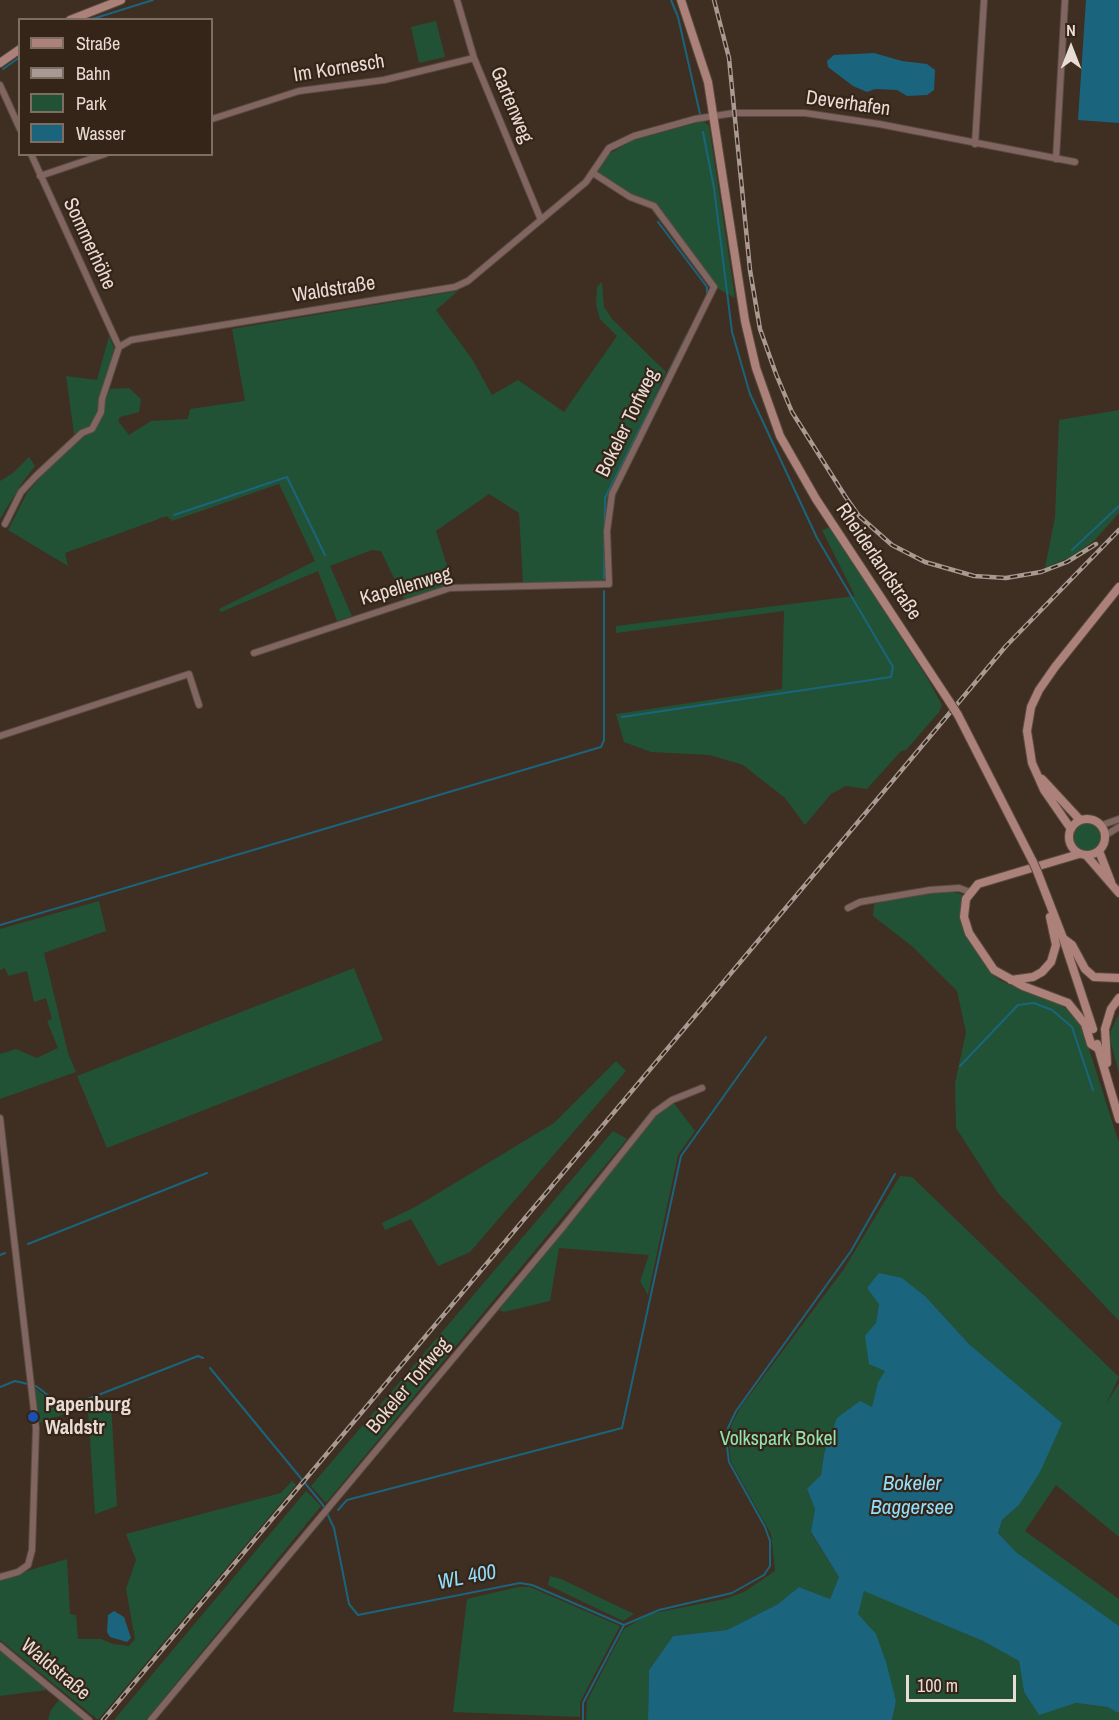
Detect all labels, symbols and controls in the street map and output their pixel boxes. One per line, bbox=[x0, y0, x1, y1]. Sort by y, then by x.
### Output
legend bbox=[18, 18, 213, 156]
north arrow bbox=[1041, 18, 1101, 78]
text: N bbox=[1066, 19, 1076, 41]
text: Straße bbox=[76, 31, 120, 56]
street label: Im Kornesch bbox=[292, 50, 386, 88]
text: Bahn bbox=[76, 61, 110, 86]
street label: Gartenweg bbox=[484, 63, 538, 147]
street label: Deverhafen bbox=[804, 86, 892, 122]
text: Park bbox=[76, 91, 106, 116]
text: Wasser bbox=[76, 121, 125, 146]
street label: Sommerhöhe bbox=[57, 194, 121, 294]
street label: Waldstraße bbox=[291, 272, 377, 308]
street label: Bokeler Torfweg bbox=[591, 365, 665, 481]
street label: Rheiderlandstraße bbox=[830, 499, 926, 625]
street label: Kapellenweg bbox=[358, 563, 454, 611]
street label: Bokeler Torfweg bbox=[362, 1333, 456, 1439]
place label: Papenburg Waldstr bbox=[45, 1394, 131, 1441]
marker: Papenburg Waldstr bbox=[26, 1410, 40, 1424]
park label: Volkspark Bokel bbox=[720, 1428, 836, 1452]
water label: Bokeler Baggersee bbox=[870, 1471, 954, 1521]
water label: WL 400 bbox=[435, 1560, 499, 1596]
street label: Waldstraße bbox=[15, 1634, 95, 1706]
scale bar bbox=[909, 1663, 1018, 1701]
text: 100 m bbox=[917, 1673, 958, 1698]

